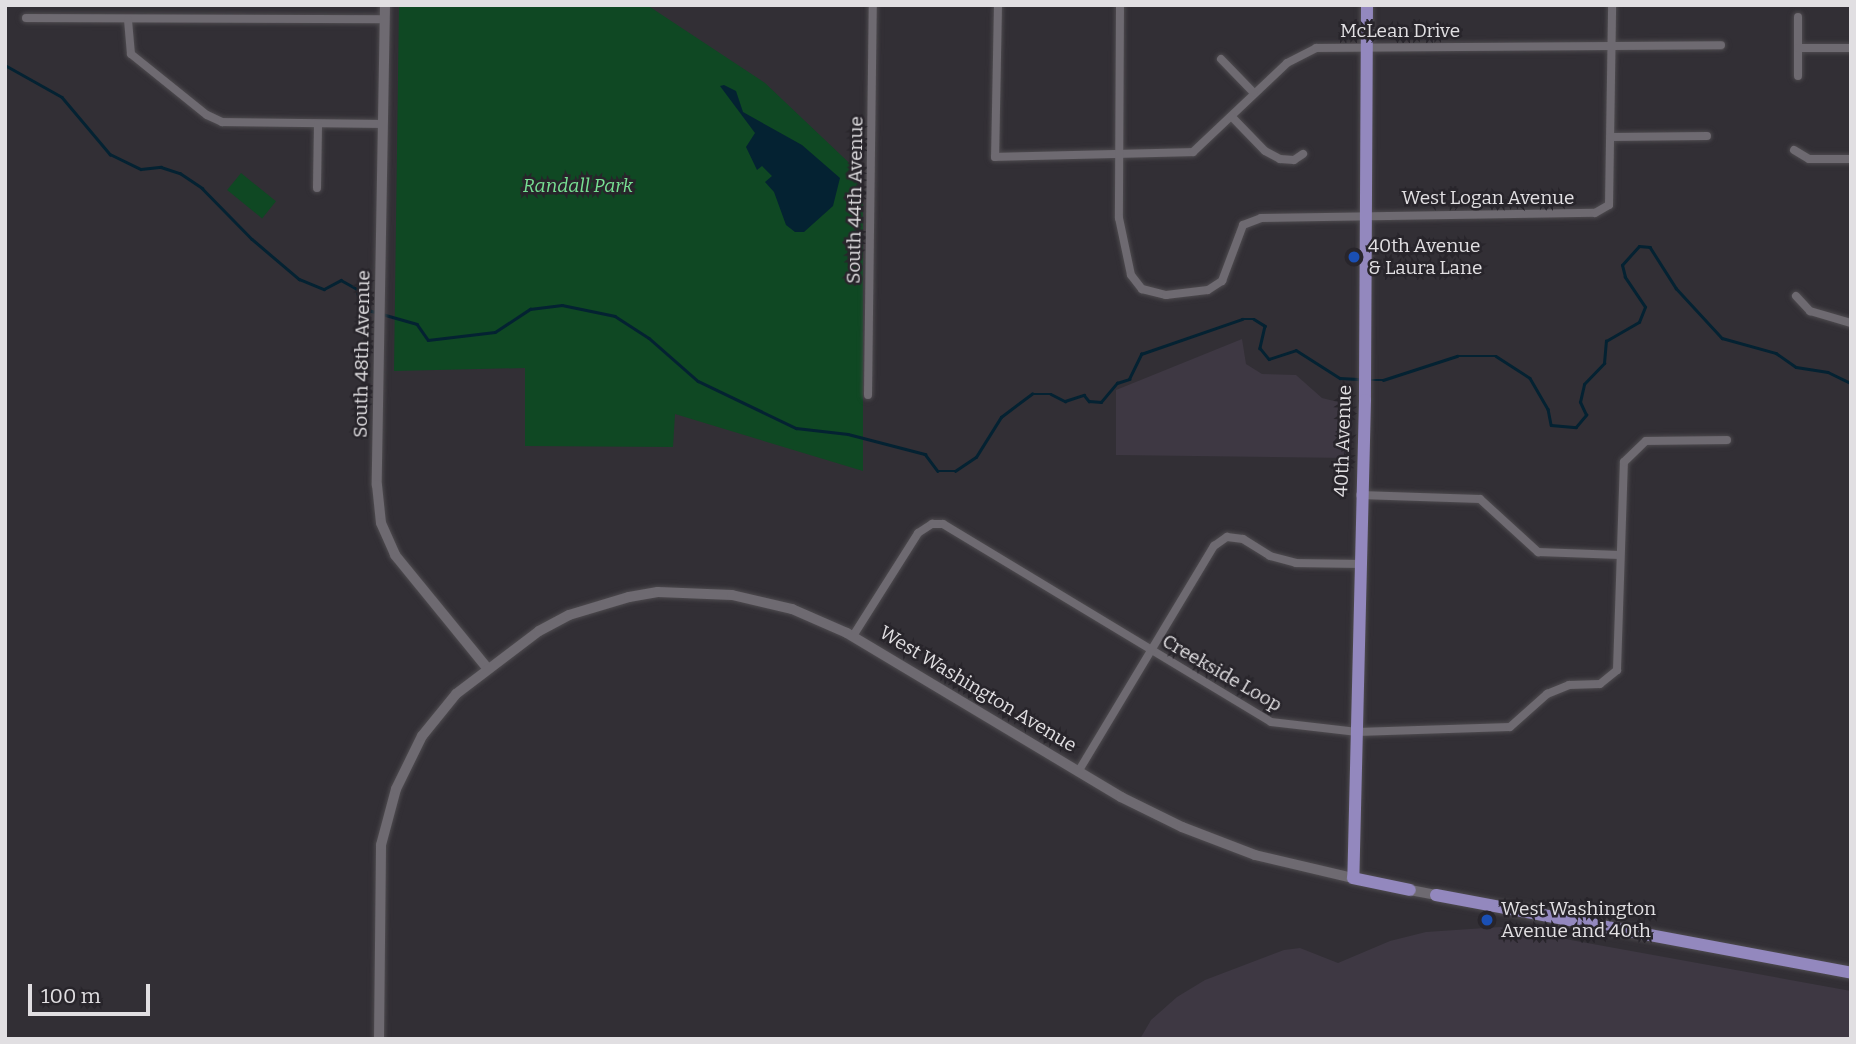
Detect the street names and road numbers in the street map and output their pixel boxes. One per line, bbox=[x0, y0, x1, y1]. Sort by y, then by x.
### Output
street label: McLean Drive bbox=[1340, 20, 1460, 42]
street label: South 44th Avenue bbox=[842, 116, 868, 284]
street label: West Logan Avenue bbox=[1402, 187, 1574, 209]
street label: South 48th Avenue bbox=[349, 270, 375, 438]
street label: 40th Avenue bbox=[1330, 384, 1356, 498]
street label: West Washington Avenue bbox=[875, 621, 1081, 757]
street label: Creekside Loop bbox=[1158, 630, 1286, 716]

